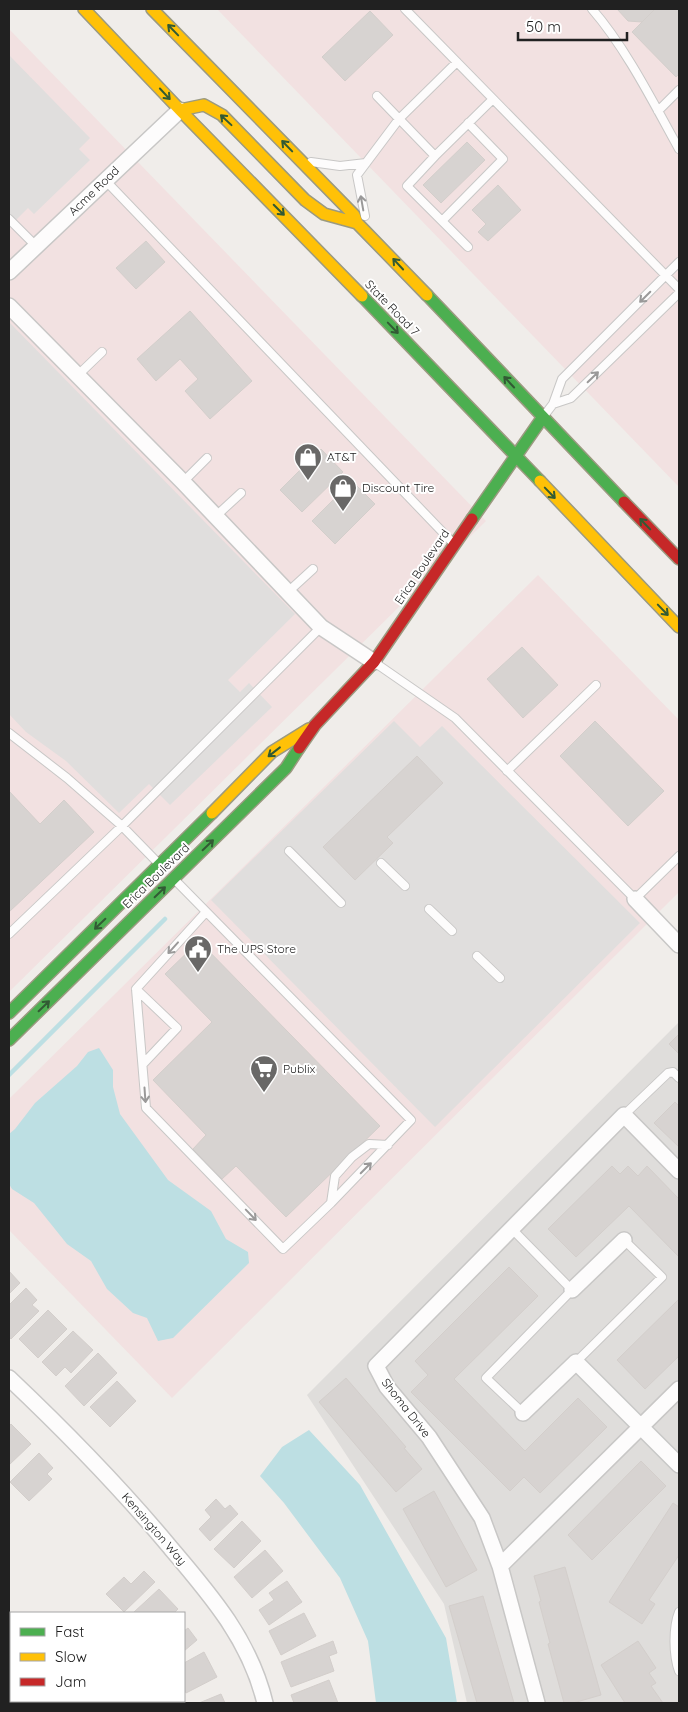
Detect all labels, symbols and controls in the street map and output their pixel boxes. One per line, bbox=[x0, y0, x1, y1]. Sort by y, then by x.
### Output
scale bar bbox=[518, 10, 627, 42]
text: 50 m bbox=[526, 17, 561, 36]
one-way arrow bbox=[167, 24, 179, 36]
one-way arrow bbox=[159, 88, 171, 101]
one-way arrow bbox=[219, 114, 232, 126]
one-way arrow bbox=[281, 140, 293, 153]
street label: Acme Road bbox=[65, 163, 122, 219]
one-way arrow bbox=[356, 196, 366, 212]
one-way arrow bbox=[273, 204, 285, 216]
one-way arrow bbox=[392, 258, 404, 270]
street label: State Road 7 bbox=[362, 277, 423, 339]
one-way arrow bbox=[638, 291, 651, 303]
one-way arrow bbox=[387, 322, 399, 334]
one-way arrow bbox=[586, 371, 599, 383]
one-way arrow bbox=[503, 376, 515, 389]
shop icon: AT&T bbox=[293, 442, 323, 481]
place label: AT&T bbox=[327, 449, 357, 464]
shop icon: Discount Tire bbox=[328, 473, 358, 512]
place label: Discount Tire bbox=[362, 480, 435, 495]
one-way arrow bbox=[544, 486, 556, 499]
one-way arrow bbox=[639, 517, 651, 530]
street label: Erica Boulevard bbox=[391, 526, 452, 607]
one-way arrow bbox=[657, 603, 669, 616]
one-way arrow bbox=[267, 747, 281, 757]
one-way arrow bbox=[202, 839, 215, 851]
street label: Erica Boulevard bbox=[119, 840, 192, 911]
one-way arrow bbox=[153, 886, 166, 898]
one-way arrow bbox=[94, 918, 106, 930]
public building icon: The UPS Store bbox=[183, 934, 213, 973]
one-way arrow bbox=[168, 941, 180, 954]
place label: The UPS Store bbox=[217, 941, 296, 956]
one-way arrow bbox=[37, 1000, 50, 1012]
supermarket icon: Publix bbox=[249, 1054, 279, 1093]
place label: Publix bbox=[283, 1061, 316, 1076]
one-way arrow bbox=[140, 1087, 150, 1103]
one-way arrow bbox=[360, 1161, 372, 1174]
one-way arrow bbox=[244, 1209, 256, 1221]
street label: Shoma Drive bbox=[379, 1375, 434, 1441]
street label: Kensington Way bbox=[119, 1489, 190, 1568]
legend bbox=[10, 1612, 185, 1702]
text: Fast bbox=[55, 1622, 84, 1641]
text: Slow bbox=[55, 1647, 87, 1666]
text: Jam bbox=[55, 1672, 86, 1691]

